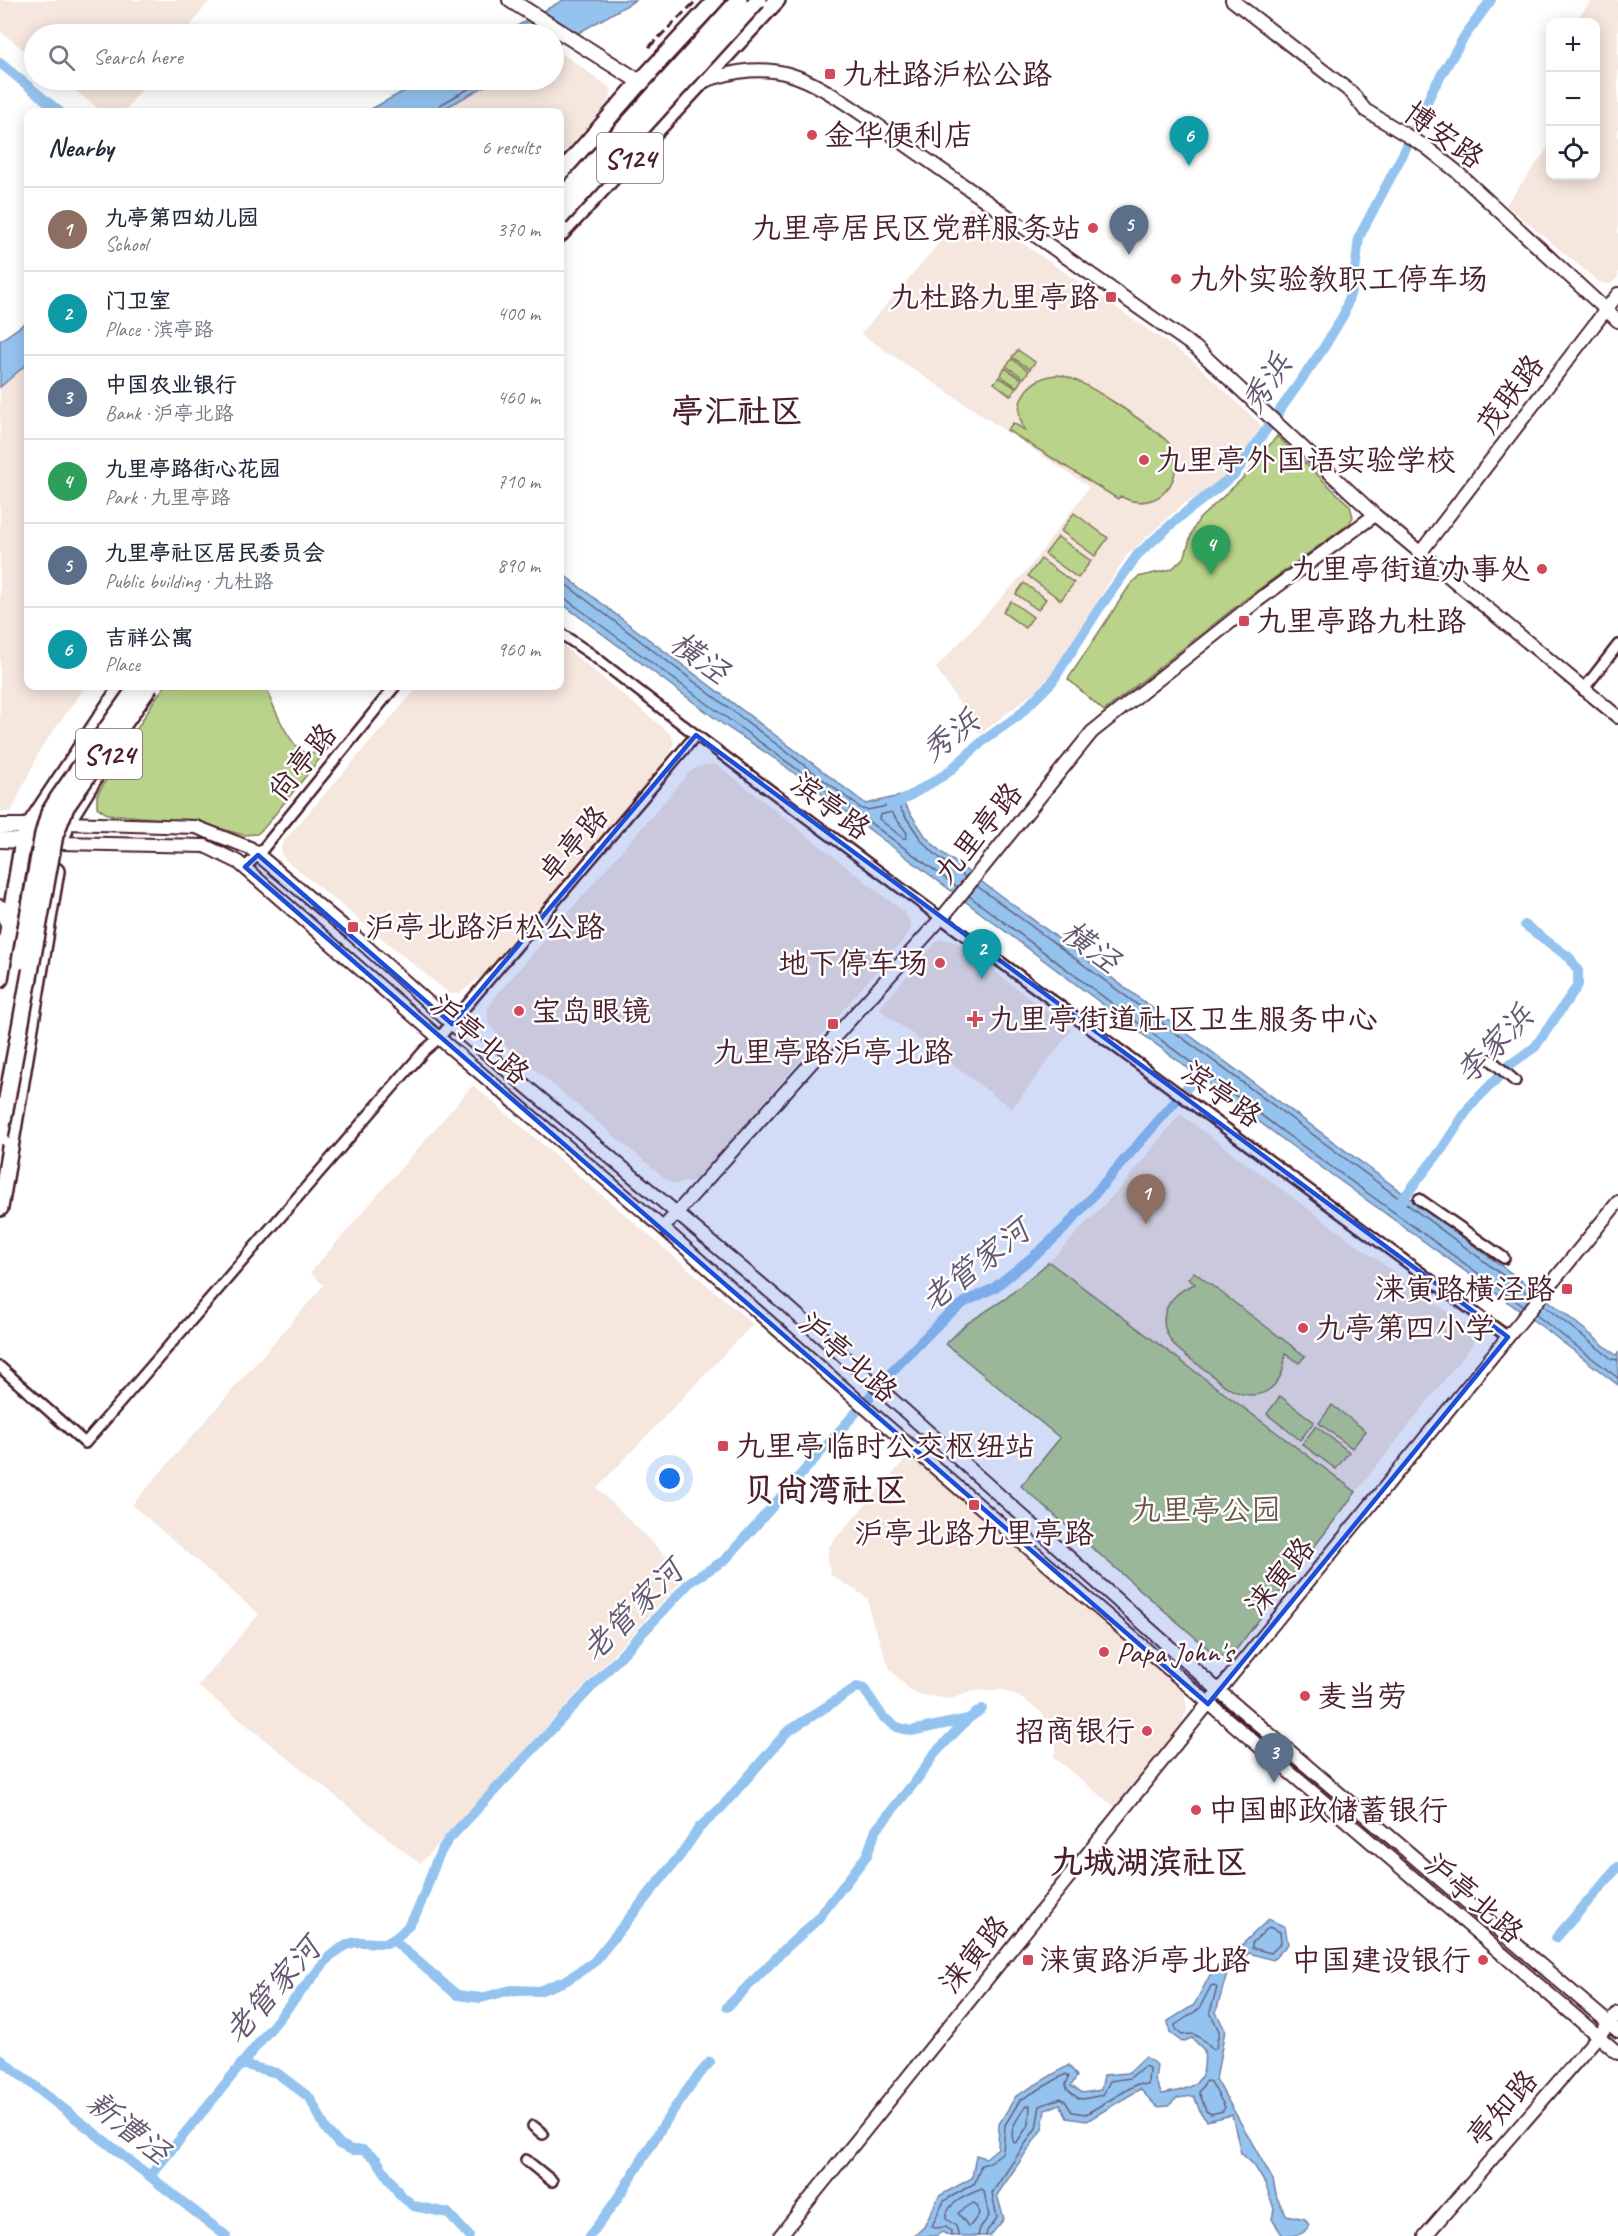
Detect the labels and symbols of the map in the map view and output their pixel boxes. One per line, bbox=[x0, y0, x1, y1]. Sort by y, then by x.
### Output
place label: 九杜路沪松公路 bbox=[842, 55, 1052, 93]
marker: 九杜路沪松公路 bbox=[823, 67, 837, 81]
street label: 博安路 bbox=[1396, 93, 1492, 177]
place label: 金华便利店 bbox=[824, 116, 974, 154]
pin: 6 bbox=[1170, 116, 1208, 166]
marker: 金华便利店 bbox=[805, 128, 819, 142]
road number: S124 bbox=[597, 133, 663, 183]
pin: 5 bbox=[1110, 206, 1148, 255]
place label: 九里亭居民区党群服务站 bbox=[751, 209, 1081, 247]
marker: 九里亭居民区党群服务站 bbox=[1086, 221, 1100, 235]
place label: 九外实验教职工停车场 bbox=[1188, 260, 1488, 298]
marker: 九外实验教职工停车场 bbox=[1169, 272, 1183, 286]
place label: 九杜路九里亭路 bbox=[889, 278, 1099, 316]
marker: 九杜路九里亭路 bbox=[1104, 290, 1118, 304]
water label: 秀浜 bbox=[1232, 344, 1302, 421]
street label: 茂联路 bbox=[1468, 347, 1552, 441]
district label: 亭汇社区 bbox=[671, 390, 803, 432]
place label: 九里亭外国语实验学校 bbox=[1156, 441, 1456, 479]
marker: 九里亭外国语实验学校 bbox=[1137, 453, 1151, 467]
pin: 4 bbox=[1192, 526, 1230, 575]
place label: 九里亭街道办事处 bbox=[1290, 550, 1530, 588]
marker: 九里亭街道办事处 bbox=[1535, 562, 1549, 576]
place label: 九里亭路九杜路 bbox=[1256, 602, 1466, 640]
marker: 九里亭路九杜路 bbox=[1237, 614, 1251, 628]
water label: 横泾 bbox=[662, 622, 738, 693]
water label: 秀浜 bbox=[912, 699, 989, 771]
street label: 尚亭路 bbox=[259, 715, 345, 809]
road number: S124 bbox=[76, 729, 142, 779]
street label: 滨亭路 bbox=[784, 764, 878, 848]
street label: 九里亭路 bbox=[925, 774, 1031, 892]
street label: 卓亭路 bbox=[530, 797, 616, 891]
place label: 沪亭北路沪松公路 bbox=[365, 908, 605, 946]
water label: 横泾 bbox=[1053, 911, 1129, 983]
marker: 沪亭北路沪松公路 bbox=[346, 920, 360, 934]
pin: 2 bbox=[962, 930, 1002, 979]
place label: 地下停车场 bbox=[778, 944, 928, 982]
marker: 地下停车场 bbox=[933, 956, 947, 970]
street label: 沪亭北路 bbox=[422, 985, 538, 1093]
place label: 宝岛眼镜 bbox=[531, 992, 651, 1030]
water label: 李家浜 bbox=[1446, 995, 1543, 1093]
place label: 九里亭街道社区卫生服务中心 bbox=[988, 1000, 1378, 1038]
marker: 宝岛眼镜 bbox=[512, 1004, 526, 1018]
marker: 九里亭街道社区卫生服务中心 bbox=[966, 1010, 984, 1028]
marker: 九里亭路沪亭北路 bbox=[826, 1017, 840, 1031]
place label: 九里亭路沪亭北路 bbox=[713, 1033, 953, 1071]
street label: 滨亭路 bbox=[1174, 1052, 1270, 1136]
pin: 1 bbox=[1126, 1174, 1166, 1224]
water label: 老管家河 bbox=[912, 1207, 1042, 1321]
place label: 涞寅路横泾路 bbox=[1375, 1270, 1555, 1308]
marker: 涞寅路横泾路 bbox=[1560, 1282, 1574, 1296]
street label: 沪亭北路 bbox=[790, 1303, 906, 1411]
place label: 九亭第四小学 bbox=[1315, 1309, 1495, 1347]
marker: 九亭第四小学 bbox=[1296, 1321, 1310, 1335]
place label: 九里亭临时公交枢纽站 bbox=[735, 1427, 1035, 1465]
marker: 九里亭临时公交枢纽站 bbox=[716, 1439, 730, 1453]
your location bbox=[655, 1464, 684, 1493]
district label: 贝尚湾社区 bbox=[743, 1469, 908, 1511]
park label: 九里亭公园 bbox=[1131, 1491, 1281, 1529]
marker: 沪亭北路九里亭路 bbox=[967, 1498, 981, 1512]
place label: 沪亭北路九里亭路 bbox=[854, 1514, 1094, 1552]
street label: 涞寅路 bbox=[1237, 1529, 1323, 1623]
water label: 老管家河 bbox=[573, 1547, 696, 1670]
place label: Papa John's bbox=[1116, 1633, 1236, 1671]
marker: Papa John's bbox=[1097, 1645, 1111, 1659]
place label: 麦当劳 bbox=[1317, 1677, 1407, 1715]
marker: 麦当劳 bbox=[1298, 1689, 1312, 1703]
place label: 招商银行 bbox=[1015, 1712, 1135, 1750]
marker: 招商银行 bbox=[1140, 1724, 1154, 1738]
pin: 3 bbox=[1254, 1734, 1294, 1783]
place label: 中国邮政储蓄银行 bbox=[1208, 1791, 1448, 1829]
marker: 中国邮政储蓄银行 bbox=[1189, 1803, 1203, 1817]
district label: 九城湖滨社区 bbox=[1050, 1841, 1248, 1883]
street label: 沪亭北路 bbox=[1416, 1844, 1532, 1952]
street label: 涞寅路 bbox=[931, 1907, 1017, 2001]
water label: 老管家河 bbox=[215, 1925, 333, 2052]
place label: 涞寅路沪亭北路 bbox=[1040, 1941, 1250, 1979]
place label: 中国建设银行 bbox=[1291, 1941, 1471, 1979]
marker: 涞寅路沪亭北路 bbox=[1021, 1953, 1035, 1967]
marker: 中国建设银行 bbox=[1476, 1953, 1490, 1967]
street label: 亭知路 bbox=[1458, 2062, 1546, 2154]
water label: 新漕泾 bbox=[78, 2082, 180, 2174]

